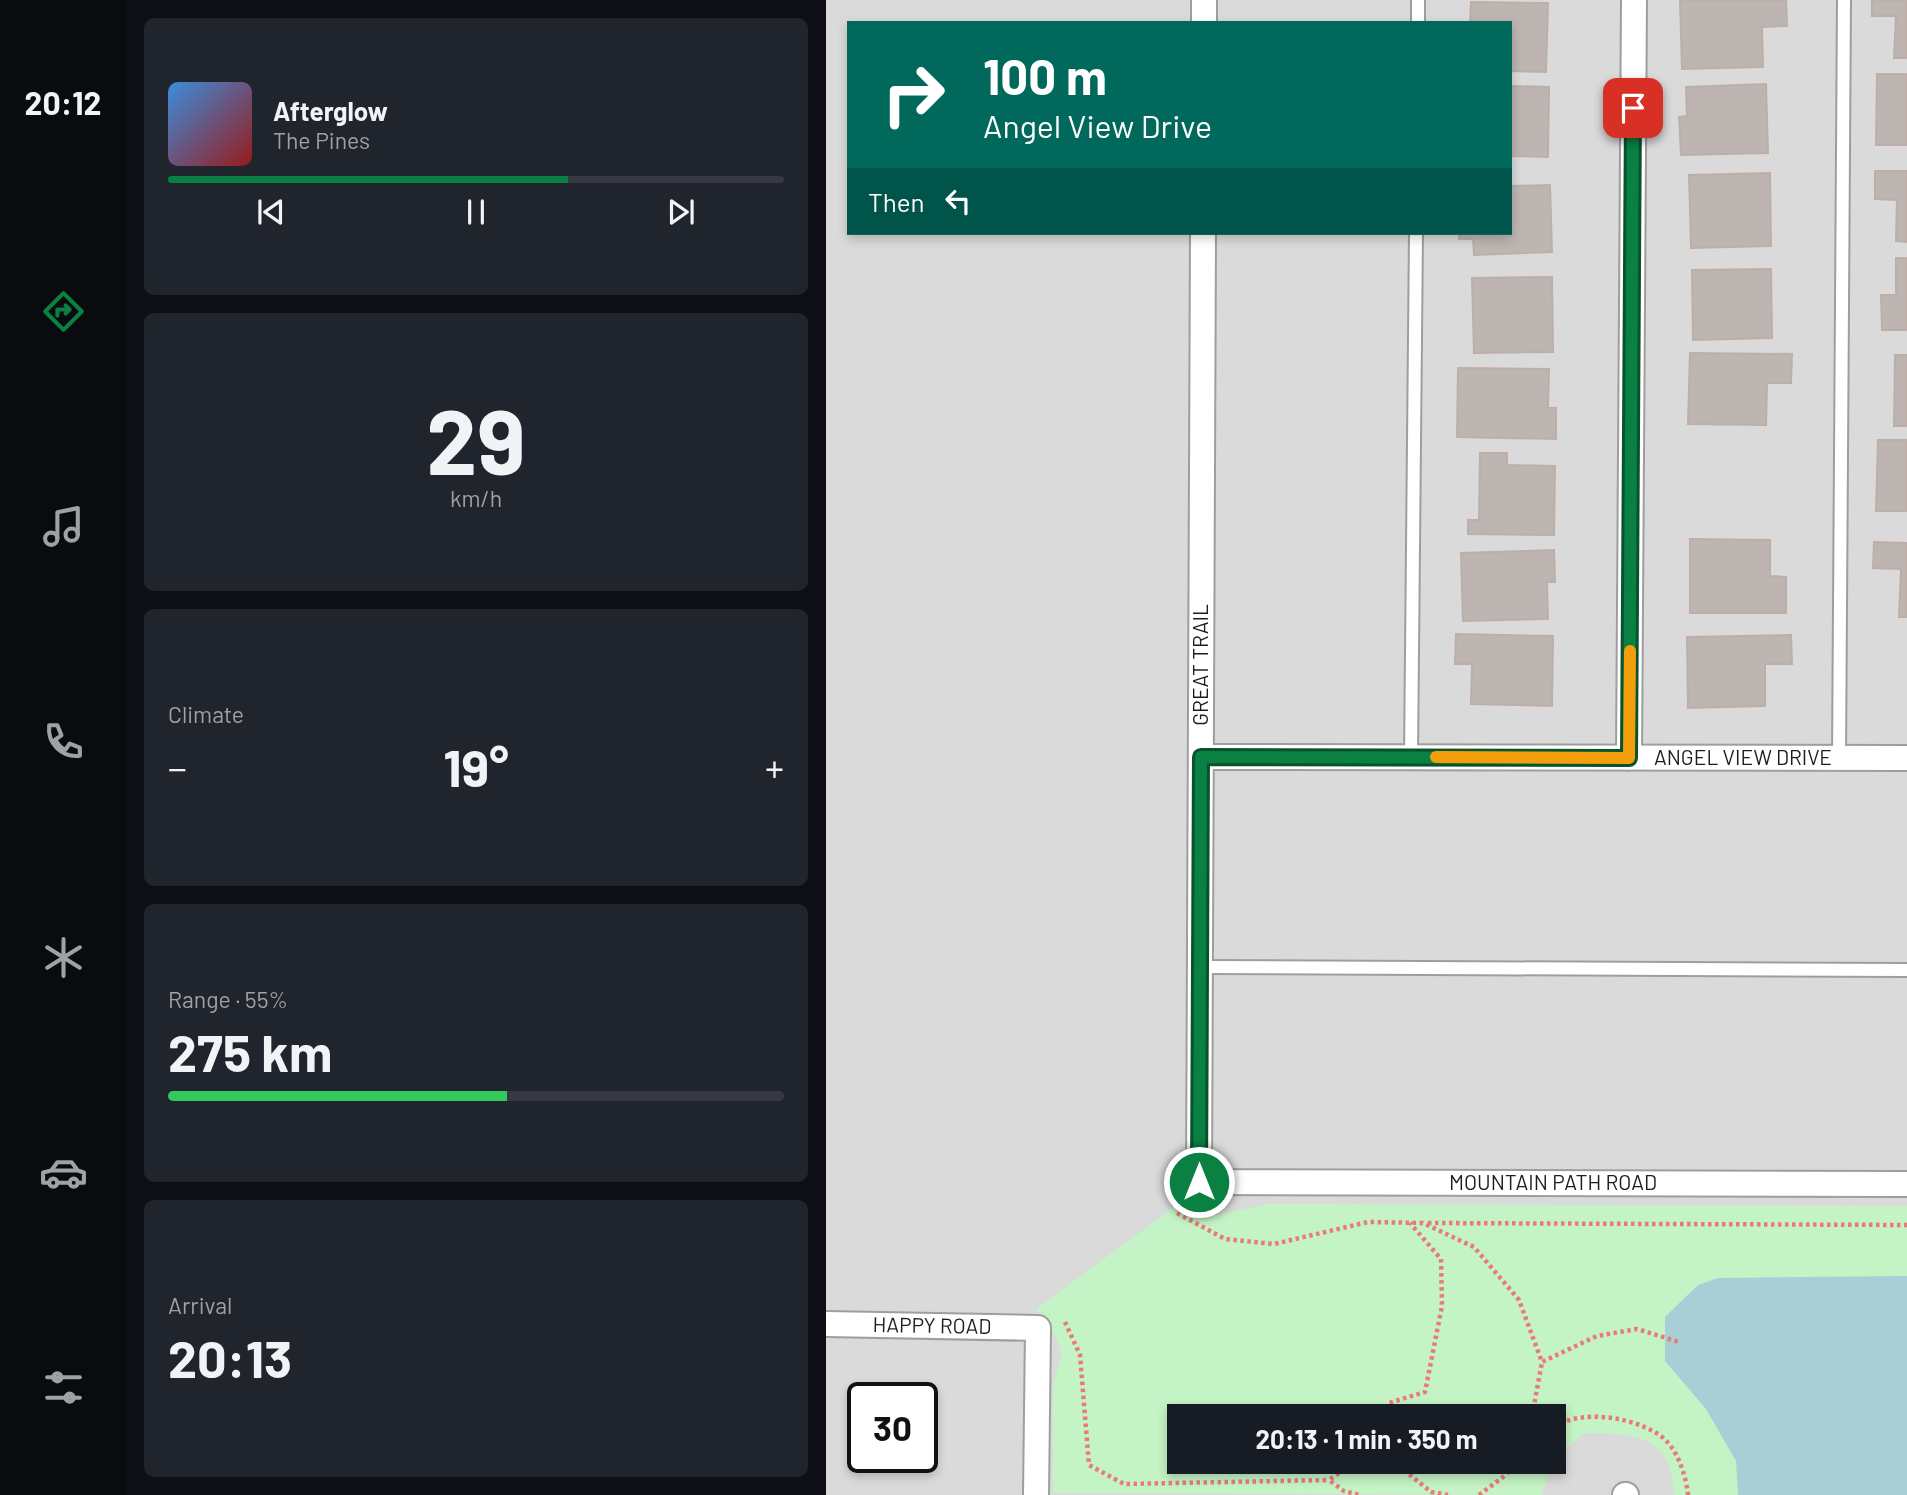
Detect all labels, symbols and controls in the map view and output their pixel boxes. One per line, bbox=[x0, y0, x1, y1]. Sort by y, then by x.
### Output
text: 100 m bbox=[983, 46, 1107, 105]
icon: right bbox=[868, 49, 959, 140]
pin bbox=[1603, 78, 1663, 138]
text: 20:12 bbox=[24, 83, 102, 121]
icon: arrive bbox=[1614, 89, 1652, 127]
text: Afterglow bbox=[273, 95, 388, 126]
text: Angel View Drive bbox=[983, 106, 1212, 144]
text: The Pines bbox=[273, 126, 370, 154]
icon: left bbox=[939, 182, 977, 220]
text: Then bbox=[868, 186, 925, 217]
icon: previous bbox=[252, 193, 290, 231]
icon: pause bbox=[457, 193, 495, 231]
icon: next bbox=[662, 193, 700, 231]
icon: directions bbox=[39, 287, 88, 336]
text: 29 bbox=[426, 384, 526, 493]
text: km/h bbox=[450, 484, 502, 512]
icon: music bbox=[39, 502, 88, 551]
street label: GREAT TRAIL bbox=[1187, 604, 1212, 726]
text: Climate bbox=[168, 700, 244, 728]
icon: phone bbox=[39, 717, 88, 766]
text: 19° bbox=[443, 735, 509, 797]
text: − bbox=[168, 744, 187, 790]
text: + bbox=[765, 744, 784, 790]
street label: ANGEL VIEW DRIVE bbox=[1654, 744, 1832, 769]
icon: climate bbox=[39, 933, 88, 982]
text: Range · 55% bbox=[168, 985, 288, 1013]
text: 275 km bbox=[168, 1020, 332, 1082]
position arrow bbox=[1162, 1145, 1236, 1219]
icon: car bbox=[39, 1148, 88, 1197]
street label: MOUNTAIN PATH ROAD bbox=[1449, 1169, 1657, 1194]
text: Arrival bbox=[168, 1291, 232, 1319]
street label: HAPPY ROAD bbox=[872, 1311, 992, 1338]
text: 20:13 bbox=[168, 1326, 292, 1388]
icon: filters bbox=[39, 1363, 88, 1412]
speed limit sign: 30 bbox=[847, 1382, 938, 1473]
text: 20:13 · 1 min · 350 m bbox=[1256, 1423, 1477, 1454]

